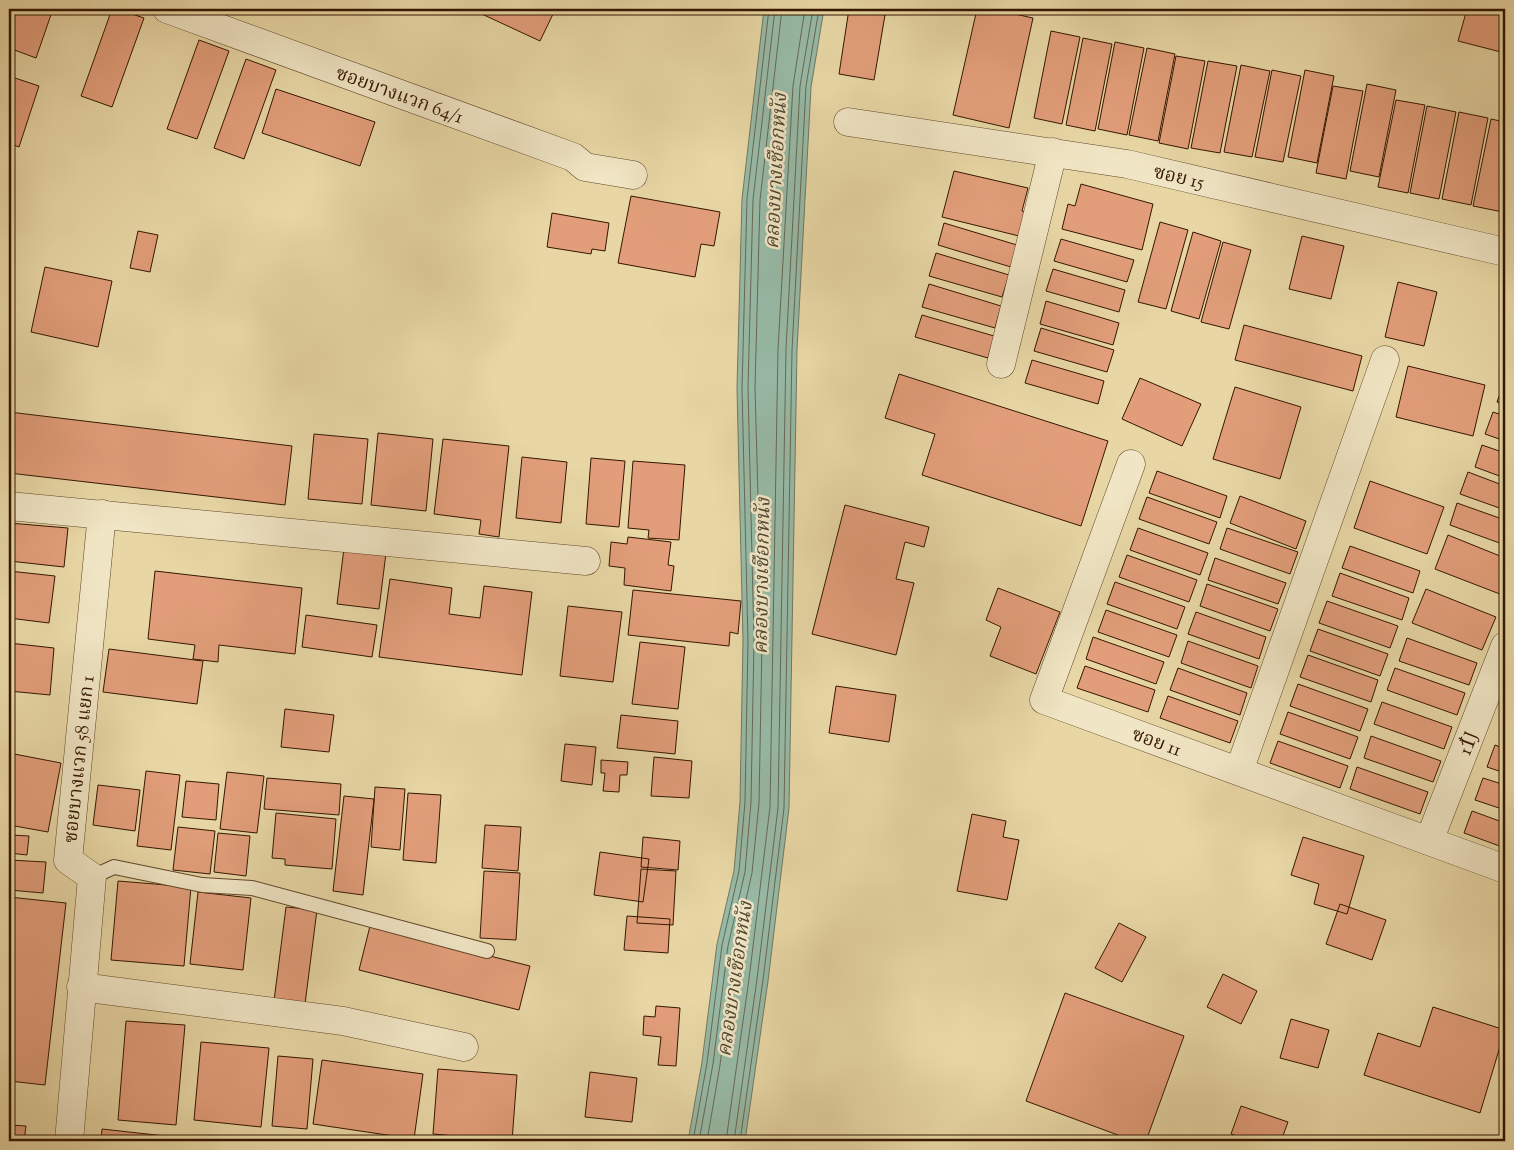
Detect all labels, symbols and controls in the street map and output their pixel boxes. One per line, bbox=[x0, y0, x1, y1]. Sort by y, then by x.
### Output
street label: ซอยบางแวก 64/1 bbox=[331, 61, 467, 132]
water label: คลองบางเชือกหนัง bbox=[759, 91, 796, 250]
street label: ซอย 15 bbox=[1151, 160, 1207, 197]
water label: คลองบางเชือกหนัง bbox=[748, 496, 779, 655]
street label: ซอยบางแวก 58 แยก 1 bbox=[58, 674, 103, 844]
street label: ซอย 11 bbox=[1128, 722, 1185, 765]
street label: 11๋J bbox=[1453, 728, 1486, 760]
water label: คลองบางเชือกหนัง bbox=[711, 899, 762, 1059]

